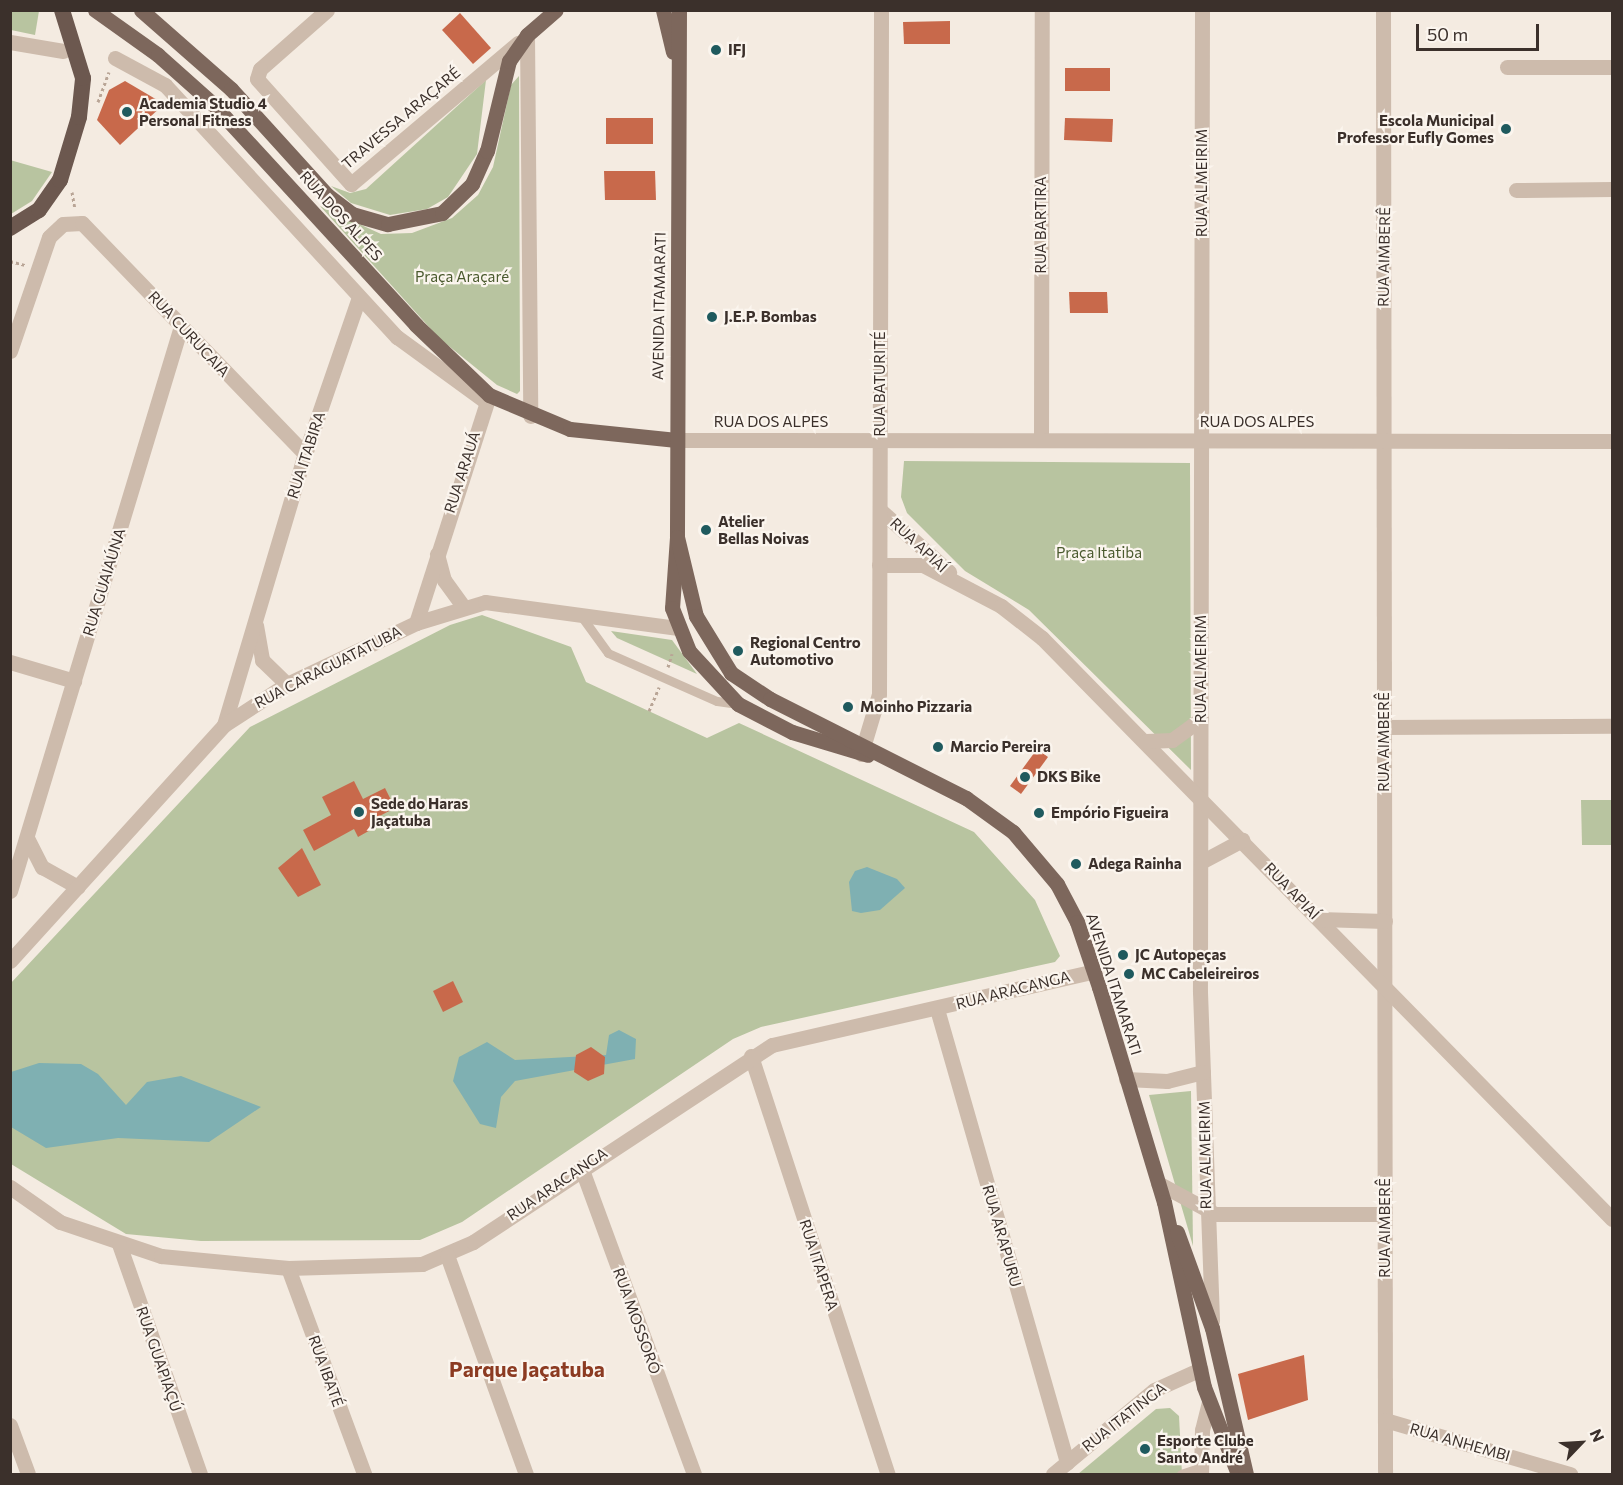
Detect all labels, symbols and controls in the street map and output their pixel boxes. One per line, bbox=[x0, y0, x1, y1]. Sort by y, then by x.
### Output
scale bar bbox=[1419, 12, 1542, 50]
text: 50 m bbox=[1427, 23, 1468, 45]
place label: IFJ bbox=[728, 41, 746, 59]
marker: IFJ bbox=[709, 43, 723, 57]
street label: TRAVESSA ARAÇARÉ bbox=[338, 63, 464, 173]
place label: Academia Studio 4 Personal Fitness bbox=[139, 94, 267, 129]
marker: Academia Studio 4 Personal Fitness bbox=[120, 105, 134, 119]
place label: Escola Municipal Professor Eufly Gomes bbox=[1337, 111, 1494, 146]
marker: Escola Municipal Professor Eufly Gomes bbox=[1499, 122, 1513, 136]
street label: RUA ALMEIRIM bbox=[1193, 129, 1211, 237]
street label: RUA DOS ALPES bbox=[296, 167, 386, 265]
street label: RUA BARTIRA bbox=[1032, 176, 1050, 274]
street label: RUA AIMBERÊ bbox=[1374, 207, 1394, 307]
street label: AVENIDA ITAMARATI bbox=[649, 232, 669, 380]
park label: Praça Araçaré bbox=[415, 268, 509, 286]
street label: RUA CURUCAIA bbox=[145, 287, 233, 381]
place label: J.E.P. Bombas bbox=[724, 308, 817, 326]
marker: J.E.P. Bombas bbox=[705, 310, 719, 324]
street label: RUA BATURITÉ bbox=[871, 331, 889, 437]
street label: RUA ITABIRA bbox=[283, 409, 329, 501]
street label: RUA DOS ALPES bbox=[714, 413, 828, 431]
street label: RUA DOS ALPES bbox=[1200, 413, 1314, 431]
street label: RUA ARAUÁ bbox=[440, 429, 484, 515]
place label: Atelier Bellas Noivas bbox=[718, 512, 809, 547]
street label: RUA APIAÍ bbox=[887, 514, 951, 576]
marker: Atelier Bellas Noivas bbox=[699, 523, 713, 537]
street label: RUA GUAIAÚNA bbox=[79, 526, 129, 638]
park label: Praça Itatiba bbox=[1056, 544, 1142, 562]
street label: RUA ALMEIRIM bbox=[1192, 615, 1210, 723]
street label: RUA CARAGUATATUBA bbox=[252, 622, 404, 712]
place label: Regional Centro Automotivo bbox=[750, 633, 861, 668]
marker: Regional Centro Automotivo bbox=[731, 644, 745, 658]
street label: RUA AIMBERÊ bbox=[1375, 692, 1393, 792]
place label: Moinho Pizzaria bbox=[860, 698, 972, 716]
marker: Moinho Pizzaria bbox=[841, 700, 855, 714]
place label: Marcio Pereira bbox=[950, 738, 1051, 756]
marker: Marcio Pereira bbox=[931, 740, 945, 754]
place label: DKS Bike bbox=[1037, 768, 1101, 786]
marker: DKS Bike bbox=[1018, 770, 1032, 784]
place label: Sede do Haras Jaçatuba bbox=[371, 794, 468, 829]
place label: Empório Figueira bbox=[1051, 804, 1169, 822]
marker: Sede do Haras Jaçatuba bbox=[352, 805, 366, 819]
marker: Empório Figueira bbox=[1032, 806, 1046, 820]
place label: Adega Rainha bbox=[1088, 855, 1182, 873]
marker: Adega Rainha bbox=[1069, 857, 1083, 871]
street label: RUA APIAÍ bbox=[1261, 859, 1323, 923]
street label: AVENIDA ITAMARATI bbox=[1083, 911, 1145, 1057]
place label: JC Autopeças bbox=[1135, 946, 1226, 964]
marker: JC Autopeças bbox=[1116, 948, 1130, 962]
place label: MC Cabeleireiros bbox=[1141, 965, 1259, 983]
street label: RUA ARACANGA bbox=[954, 967, 1072, 1013]
marker: MC Cabeleireiros bbox=[1122, 967, 1136, 981]
street label: RUA ALMEIRIM bbox=[1195, 1101, 1215, 1209]
street label: RUA ARACANGA bbox=[503, 1144, 611, 1224]
street label: RUA AIMBERÊ bbox=[1376, 1178, 1394, 1278]
street label: RUA ARAPURU bbox=[979, 1183, 1025, 1289]
street label: RUA ITAPERA bbox=[796, 1217, 842, 1313]
street label: RUA MOSSORÓ bbox=[609, 1265, 665, 1377]
street label: RUA GUAPIAÇÚ bbox=[133, 1304, 185, 1414]
street label: RUA IBATÉ bbox=[305, 1333, 347, 1409]
district label: Parque Jaçatuba bbox=[449, 1356, 605, 1382]
street label: RUA ITATINGA bbox=[1078, 1379, 1170, 1455]
north arrow bbox=[1551, 1413, 1611, 1473]
street label: RUA ANHEMBI bbox=[1408, 1419, 1512, 1465]
text: N bbox=[1587, 1426, 1609, 1445]
place label: Esporte Clube Santo André bbox=[1157, 1431, 1254, 1466]
marker: Esporte Clube Santo André bbox=[1138, 1442, 1152, 1456]

